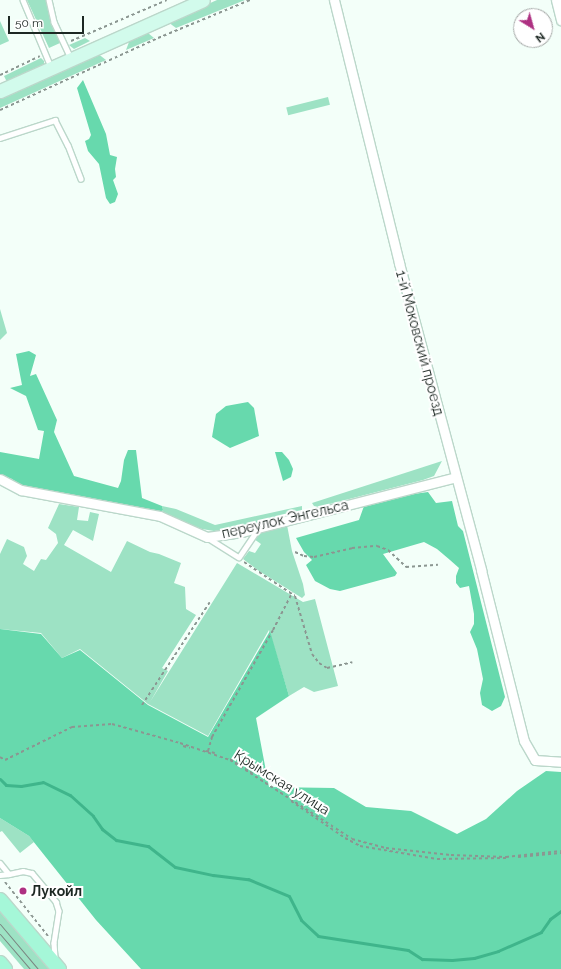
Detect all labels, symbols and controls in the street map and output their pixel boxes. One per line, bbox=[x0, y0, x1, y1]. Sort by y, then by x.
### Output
scale bar bbox=[10, 8, 86, 34]
north arrow bbox=[513, 8, 553, 48]
text: 50 m bbox=[15, 16, 43, 30]
text: N bbox=[533, 29, 547, 45]
street label: 1-й Моковский проезд bbox=[393, 269, 447, 417]
street label: переулок Энгельса bbox=[220, 496, 350, 542]
street label: Крымская улица bbox=[231, 746, 333, 818]
place label: Лукойл bbox=[31, 883, 82, 899]
marker: Лукойл bbox=[18, 886, 28, 896]

